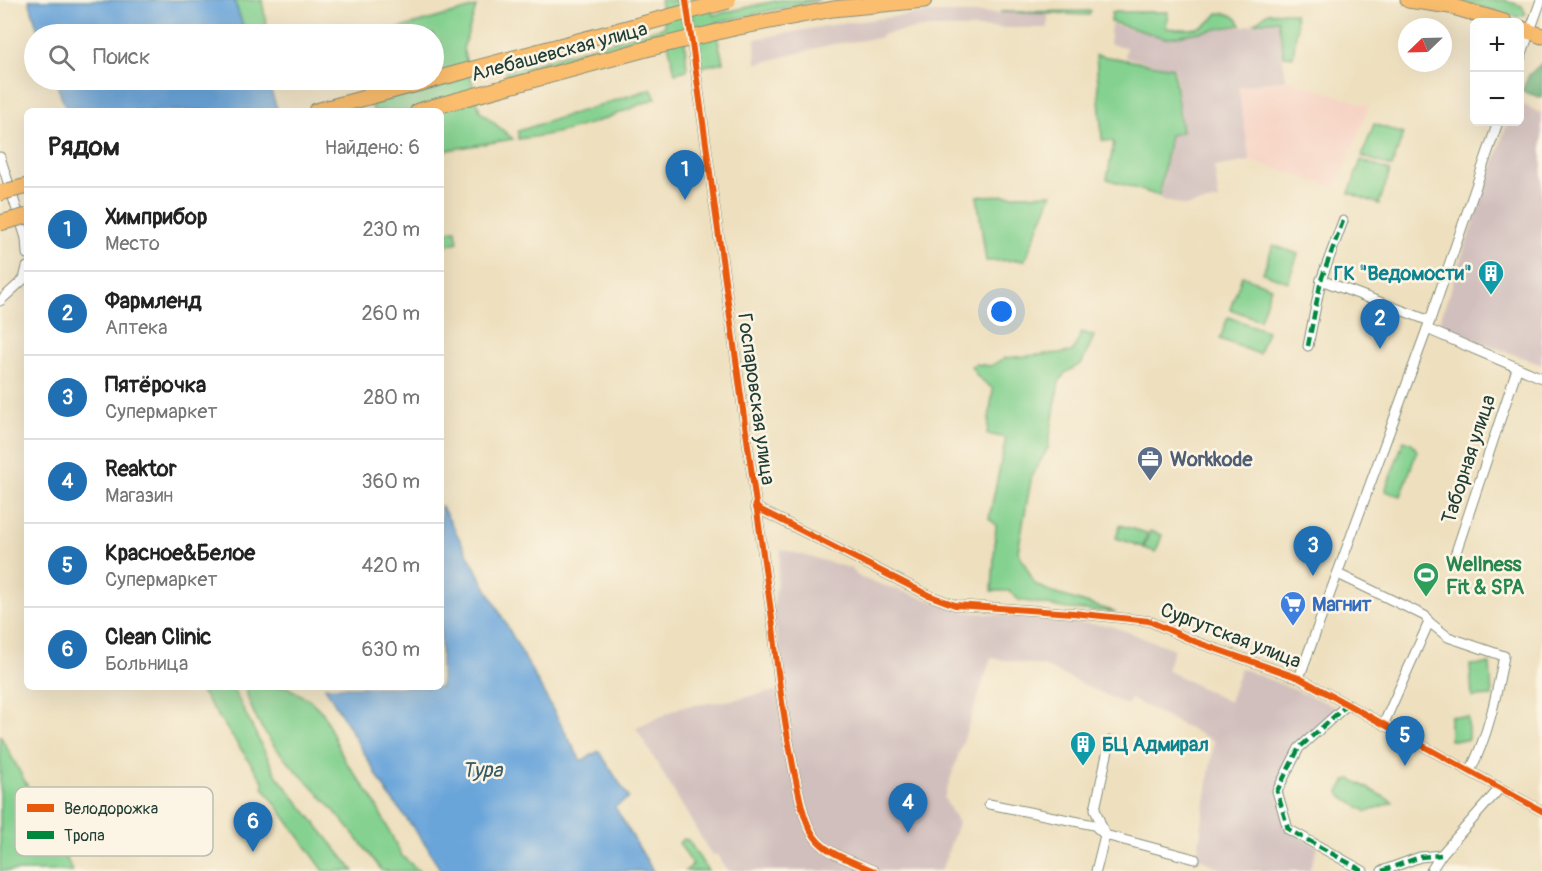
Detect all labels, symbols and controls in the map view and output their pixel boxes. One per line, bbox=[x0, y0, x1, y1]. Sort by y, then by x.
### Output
street label: Алебашевская улица bbox=[468, 16, 650, 87]
north arrow bbox=[1398, 18, 1452, 72]
map controls bbox=[1470, 18, 1524, 126]
button: + bbox=[1470, 18, 1524, 72]
search box bbox=[24, 24, 444, 90]
icon: search bbox=[45, 41, 78, 74]
text: Поиск bbox=[93, 43, 150, 71]
button: − bbox=[1470, 72, 1524, 126]
text: Рядом bbox=[48, 131, 120, 163]
text: Найдено: 6 bbox=[325, 135, 420, 160]
pin: 1 bbox=[666, 150, 704, 200]
text: Химприбор bbox=[105, 203, 207, 231]
text: 1 bbox=[64, 217, 71, 242]
text: 230 m bbox=[363, 217, 420, 242]
text: Место bbox=[105, 231, 160, 256]
building icon: ГК "Ведомости" bbox=[1476, 258, 1506, 296]
place label: ГК "Ведомости" bbox=[1334, 261, 1472, 286]
text: Фармленд bbox=[105, 287, 201, 315]
your location bbox=[987, 297, 1016, 326]
pin: 2 bbox=[1360, 300, 1400, 349]
text: 2 bbox=[62, 301, 73, 326]
text: 260 m bbox=[361, 301, 420, 326]
street label: Госпаровская улица bbox=[732, 312, 781, 487]
text: Аптека bbox=[105, 315, 168, 340]
text: Пятёрочка bbox=[105, 371, 206, 399]
text: 3 bbox=[62, 385, 73, 410]
text: 280 m bbox=[363, 385, 420, 410]
street label: Таборная улица bbox=[1436, 391, 1501, 527]
text: Супермаркет bbox=[105, 399, 217, 424]
office icon: Workkode bbox=[1135, 444, 1165, 482]
place label: Workkode bbox=[1170, 447, 1253, 472]
text: Reaktor bbox=[105, 455, 177, 483]
text: 4 bbox=[62, 469, 73, 494]
text: 360 m bbox=[361, 469, 420, 494]
text: Магазин bbox=[105, 483, 173, 508]
pin: 3 bbox=[1294, 526, 1332, 576]
text: Красное&Белое bbox=[105, 539, 255, 567]
place label: Wellness Fit & SPA bbox=[1446, 552, 1524, 600]
text: 5 bbox=[62, 553, 73, 578]
text: 420 m bbox=[361, 553, 420, 578]
sports icon: Wellness Fit & SPA bbox=[1411, 560, 1441, 598]
text: Супермаркет bbox=[105, 567, 217, 592]
supermarket icon: Магнит bbox=[1278, 589, 1308, 627]
place label: Магнит bbox=[1312, 592, 1372, 617]
street label: Сургутская улица bbox=[1157, 597, 1305, 674]
text: Clean Clinic bbox=[105, 623, 212, 651]
text: 6 bbox=[62, 637, 73, 662]
text: 630 m bbox=[361, 637, 420, 662]
text: Больница bbox=[105, 651, 188, 676]
pin: 5 bbox=[1386, 716, 1424, 766]
building icon: БЦ Адмирал bbox=[1068, 729, 1098, 767]
place label: БЦ Адмирал bbox=[1102, 732, 1209, 757]
water label: Тура bbox=[462, 757, 503, 784]
pin: 4 bbox=[888, 784, 928, 833]
legend bbox=[15, 787, 213, 856]
text: Велодорожка bbox=[64, 799, 158, 819]
pin: 6 bbox=[234, 802, 272, 852]
text: Тропа bbox=[64, 826, 105, 846]

